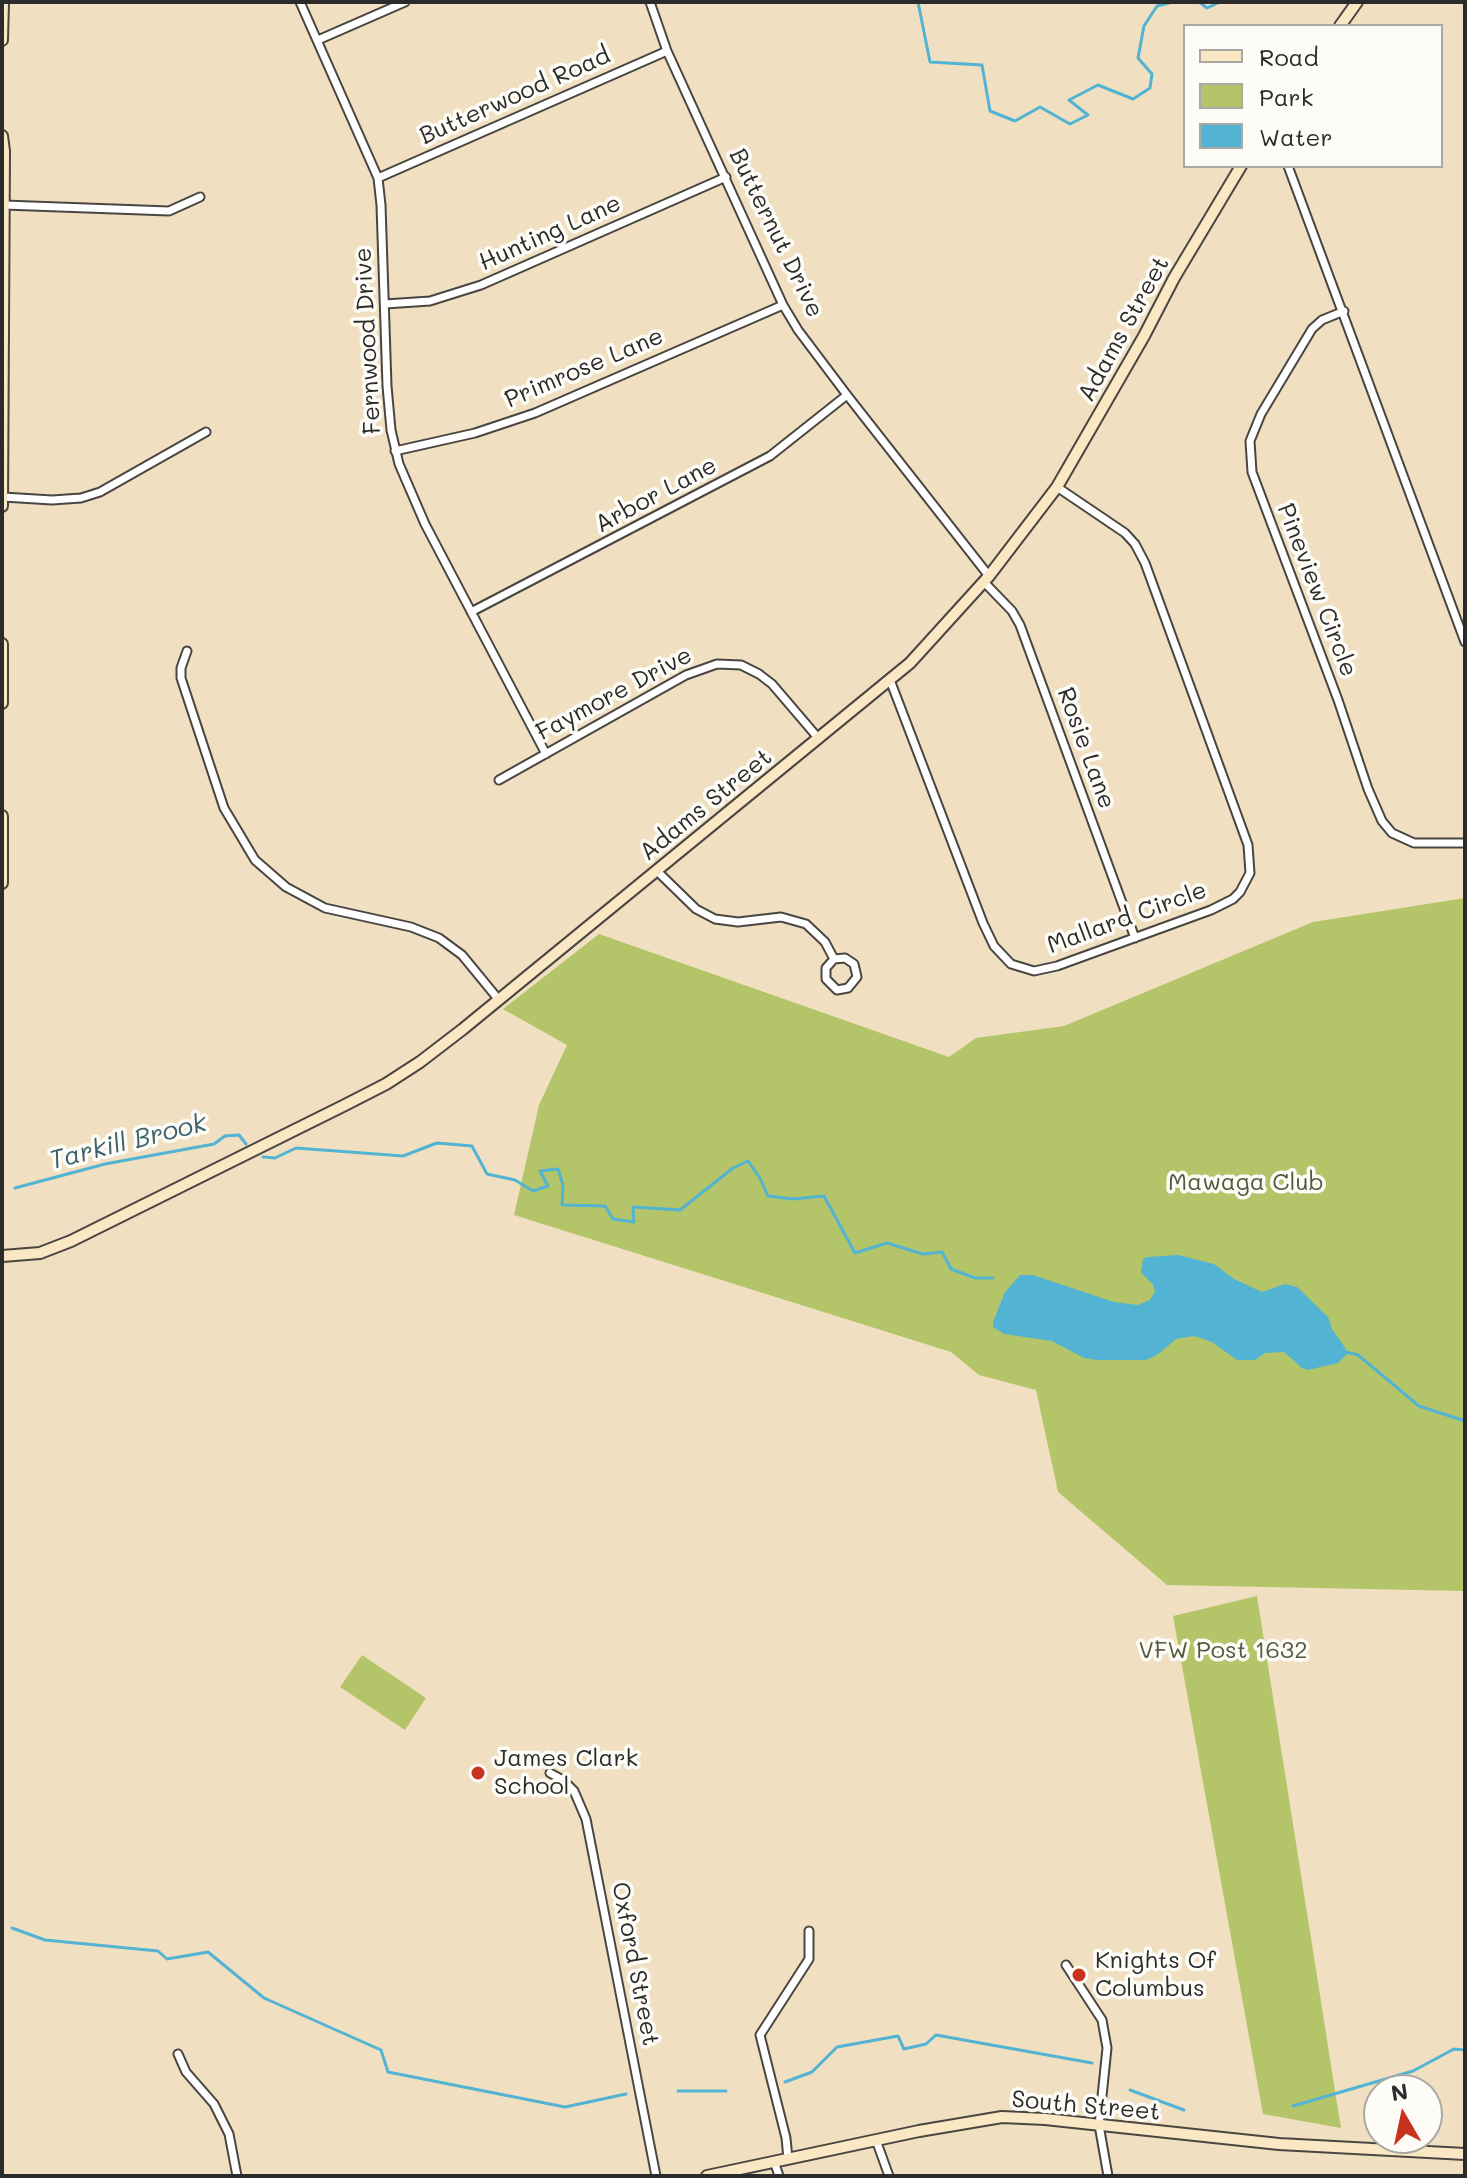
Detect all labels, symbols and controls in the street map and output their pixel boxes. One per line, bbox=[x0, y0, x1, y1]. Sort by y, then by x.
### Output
legend bbox=[1183, 24, 1443, 168]
street label: Butterwood Road bbox=[415, 41, 615, 151]
text: Road bbox=[1259, 41, 1319, 72]
text: Park bbox=[1259, 81, 1313, 112]
text: Water bbox=[1259, 121, 1333, 152]
street label: Butternut Drive bbox=[723, 144, 829, 322]
street label: Hunting Lane bbox=[475, 189, 625, 277]
street label: Fernwood Drive bbox=[349, 247, 387, 435]
street label: Adams Street bbox=[1072, 251, 1176, 407]
street label: Primrose Lane bbox=[500, 322, 668, 414]
street label: Arbor Lane bbox=[590, 451, 722, 539]
street label: Pineview Circle bbox=[1271, 499, 1363, 681]
street label: Faymore Drive bbox=[531, 641, 697, 747]
street label: Rosie Lane bbox=[1051, 683, 1121, 813]
street label: Adams Street bbox=[634, 743, 778, 867]
street label: Mallard Circle bbox=[1043, 876, 1211, 960]
water label: Tarkill Brook bbox=[46, 1107, 210, 1177]
park label: Mawaga Club bbox=[1168, 1169, 1324, 1197]
park label: VFW Post 1632 bbox=[1138, 1637, 1308, 1665]
place label: James Clark School bbox=[494, 1745, 638, 1801]
marker: James Clark School bbox=[469, 1764, 487, 1782]
street label: Oxford Street bbox=[605, 1880, 665, 2048]
place label: Knights Of Columbus bbox=[1095, 1947, 1216, 2003]
marker: Knights Of Columbus bbox=[1070, 1966, 1088, 1984]
north arrow bbox=[1363, 2074, 1443, 2154]
text: N bbox=[1389, 2076, 1410, 2107]
street label: South Street bbox=[1011, 2085, 1161, 2127]

